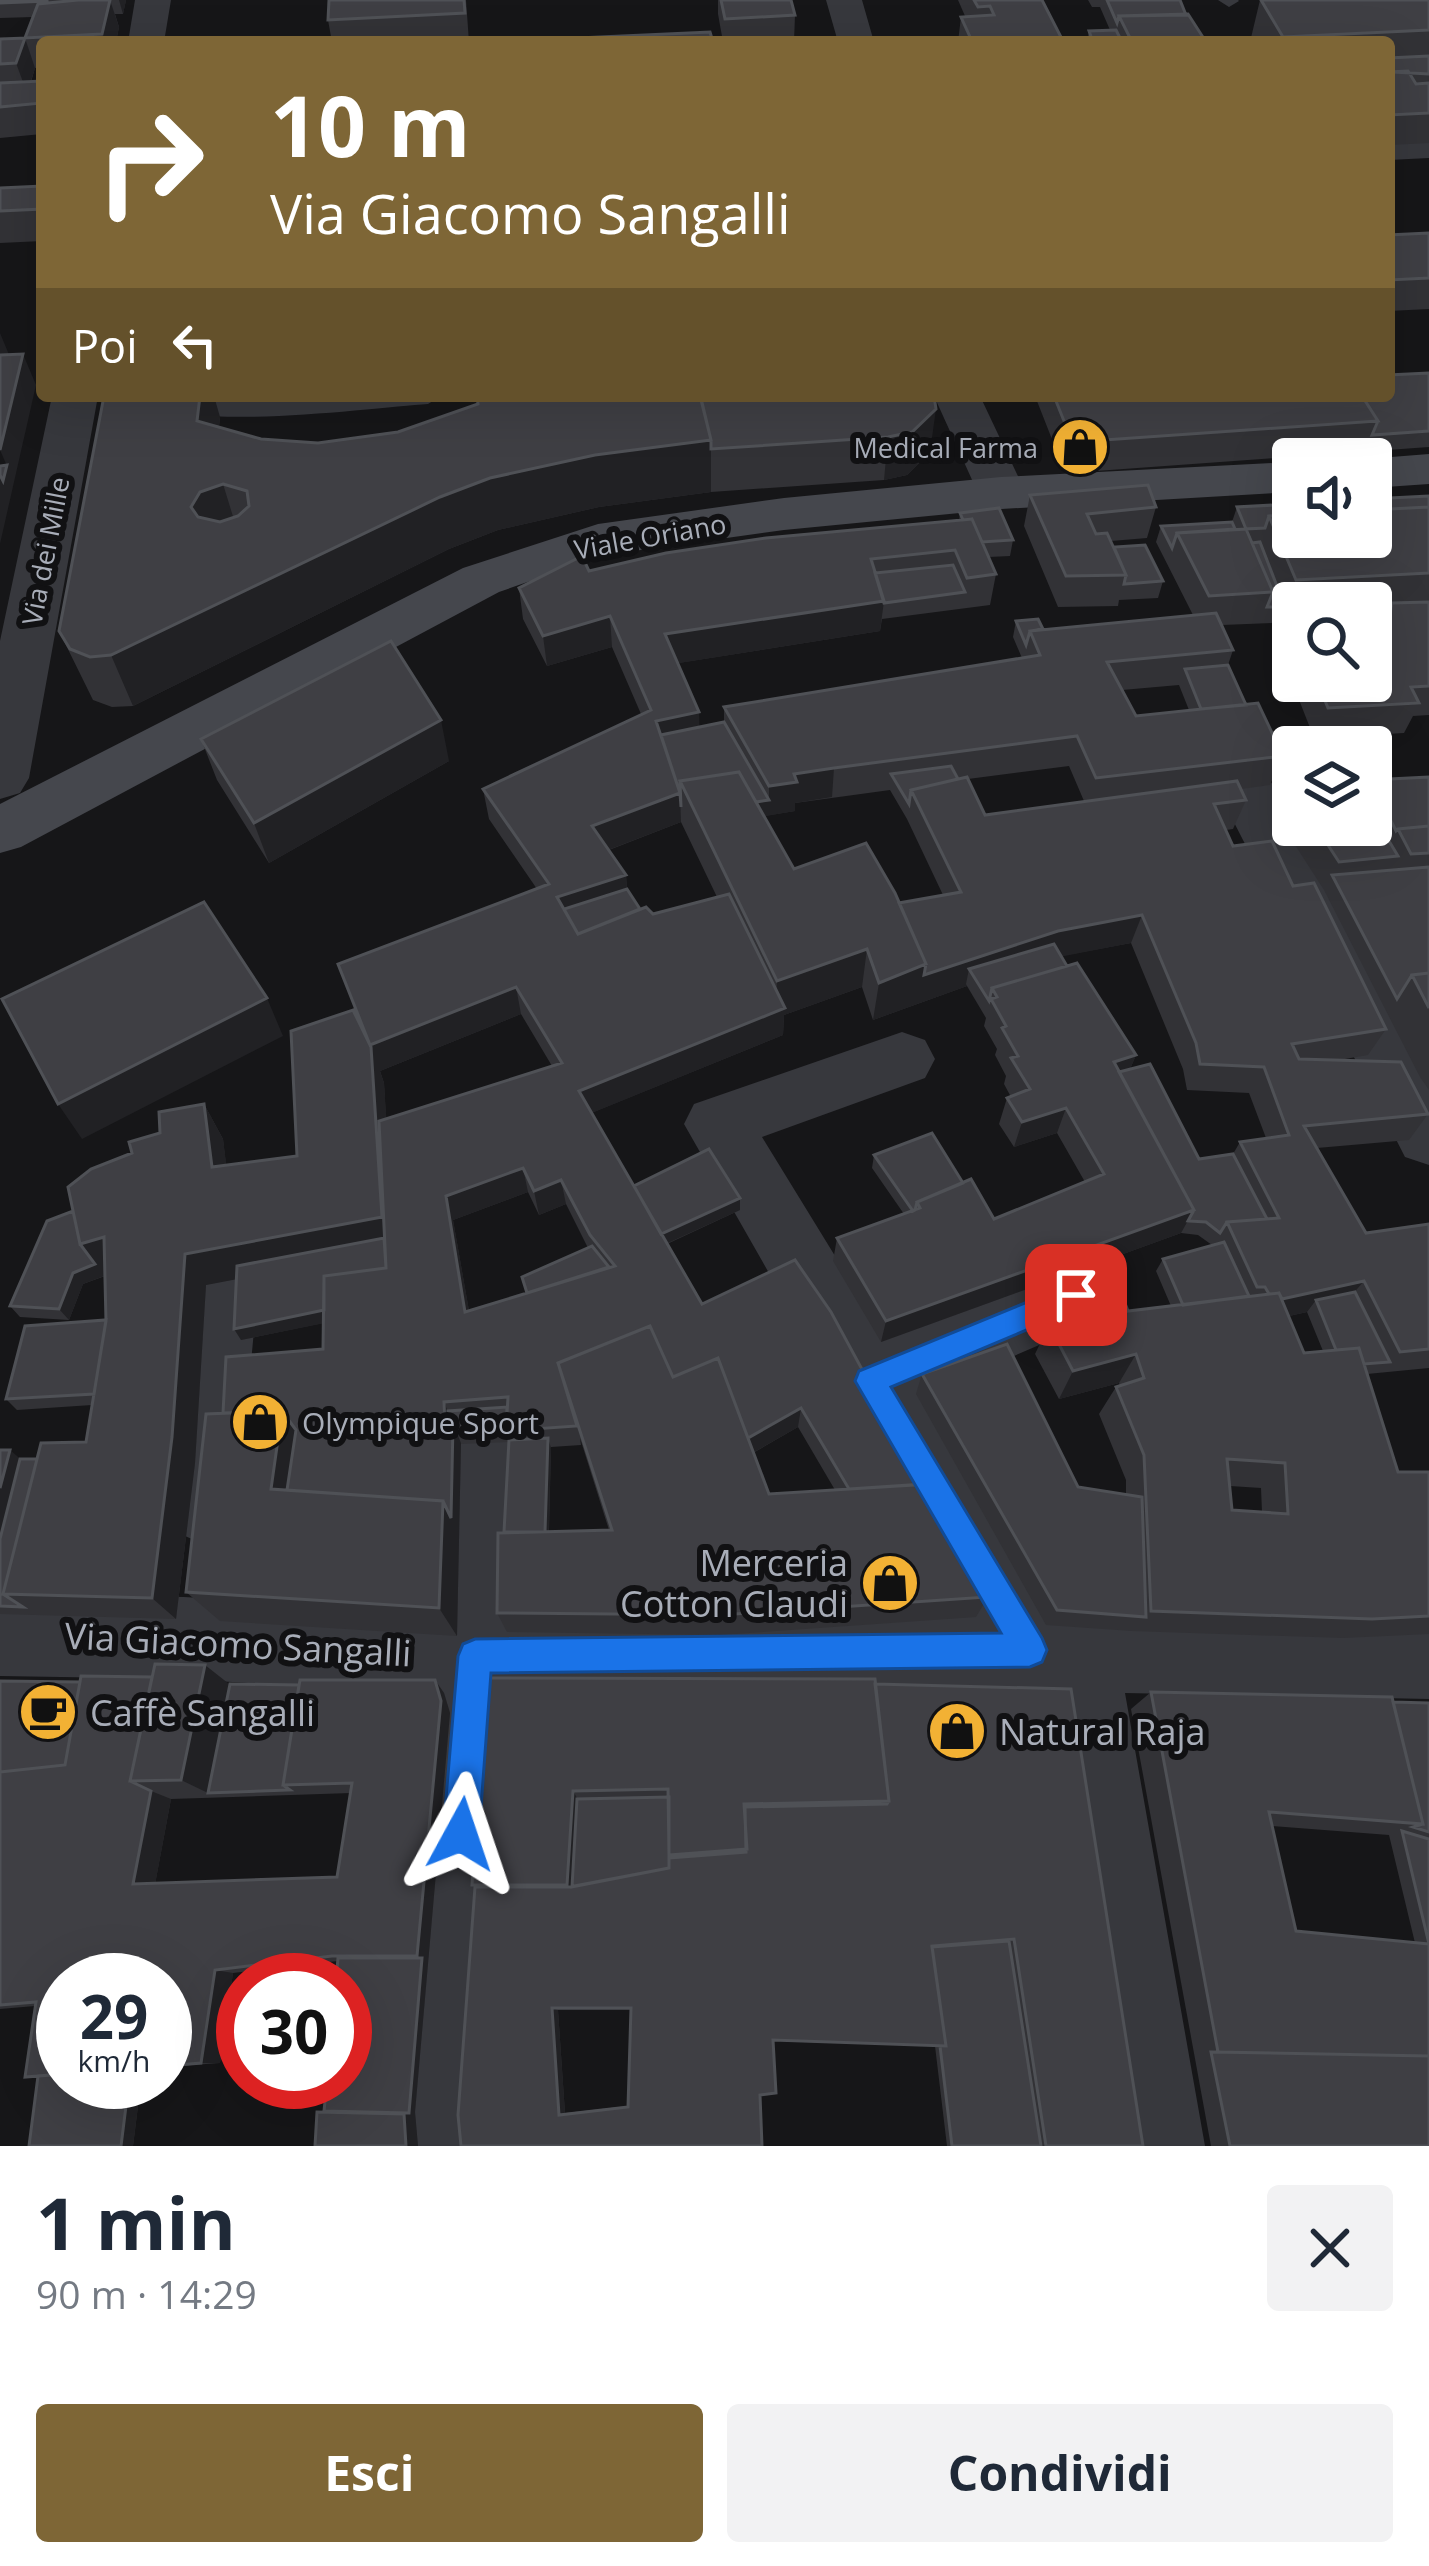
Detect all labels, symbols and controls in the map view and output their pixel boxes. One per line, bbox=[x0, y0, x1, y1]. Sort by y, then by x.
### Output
text: 10 m bbox=[270, 67, 470, 182]
icon: right bbox=[72, 84, 228, 240]
text: Via Giacomo Sangalli bbox=[270, 176, 791, 250]
icon: left bbox=[162, 312, 228, 378]
text: Poi bbox=[72, 315, 138, 376]
shop icon: Medical Farma bbox=[1049, 416, 1111, 478]
place label: Medical Farma bbox=[853, 429, 1038, 466]
map controls bbox=[1272, 438, 1392, 846]
button: sound bbox=[1272, 438, 1392, 558]
street label: Via dei Mille bbox=[12, 474, 78, 628]
street label: Viale Oriano bbox=[571, 504, 729, 568]
button: search bbox=[1272, 582, 1392, 702]
button: layers bbox=[1272, 726, 1392, 846]
pin bbox=[1025, 1244, 1127, 1346]
icon: arrive bbox=[1043, 1262, 1109, 1328]
shop icon: Olympique Sport bbox=[229, 1391, 291, 1453]
place label: Olympique Sport bbox=[302, 1402, 539, 1443]
place label: Merceria Cotton Claudi bbox=[620, 1538, 848, 1628]
shop icon: Merceria Cotton Claudi bbox=[859, 1552, 921, 1614]
street label: Via Giacomo Sangalli bbox=[63, 1610, 413, 1678]
cafe icon: Caffè Sangalli bbox=[17, 1681, 79, 1743]
place label: Caffè Sangalli bbox=[90, 1688, 315, 1737]
shop icon: Natural Raja bbox=[926, 1700, 988, 1762]
place label: Natural Raja bbox=[999, 1707, 1206, 1756]
position arrow bbox=[398, 1771, 524, 1897]
speed limit sign: 30 bbox=[216, 1953, 372, 2109]
text: 29 bbox=[80, 1975, 148, 2057]
text: km/h bbox=[78, 2040, 150, 2081]
text: 1 min bbox=[36, 2173, 236, 2271]
button: close bbox=[1267, 2185, 1393, 2311]
text: 90 m · 14:29 bbox=[36, 2267, 257, 2320]
button: Esci bbox=[36, 2404, 703, 2542]
button: Condividi bbox=[727, 2404, 1393, 2542]

